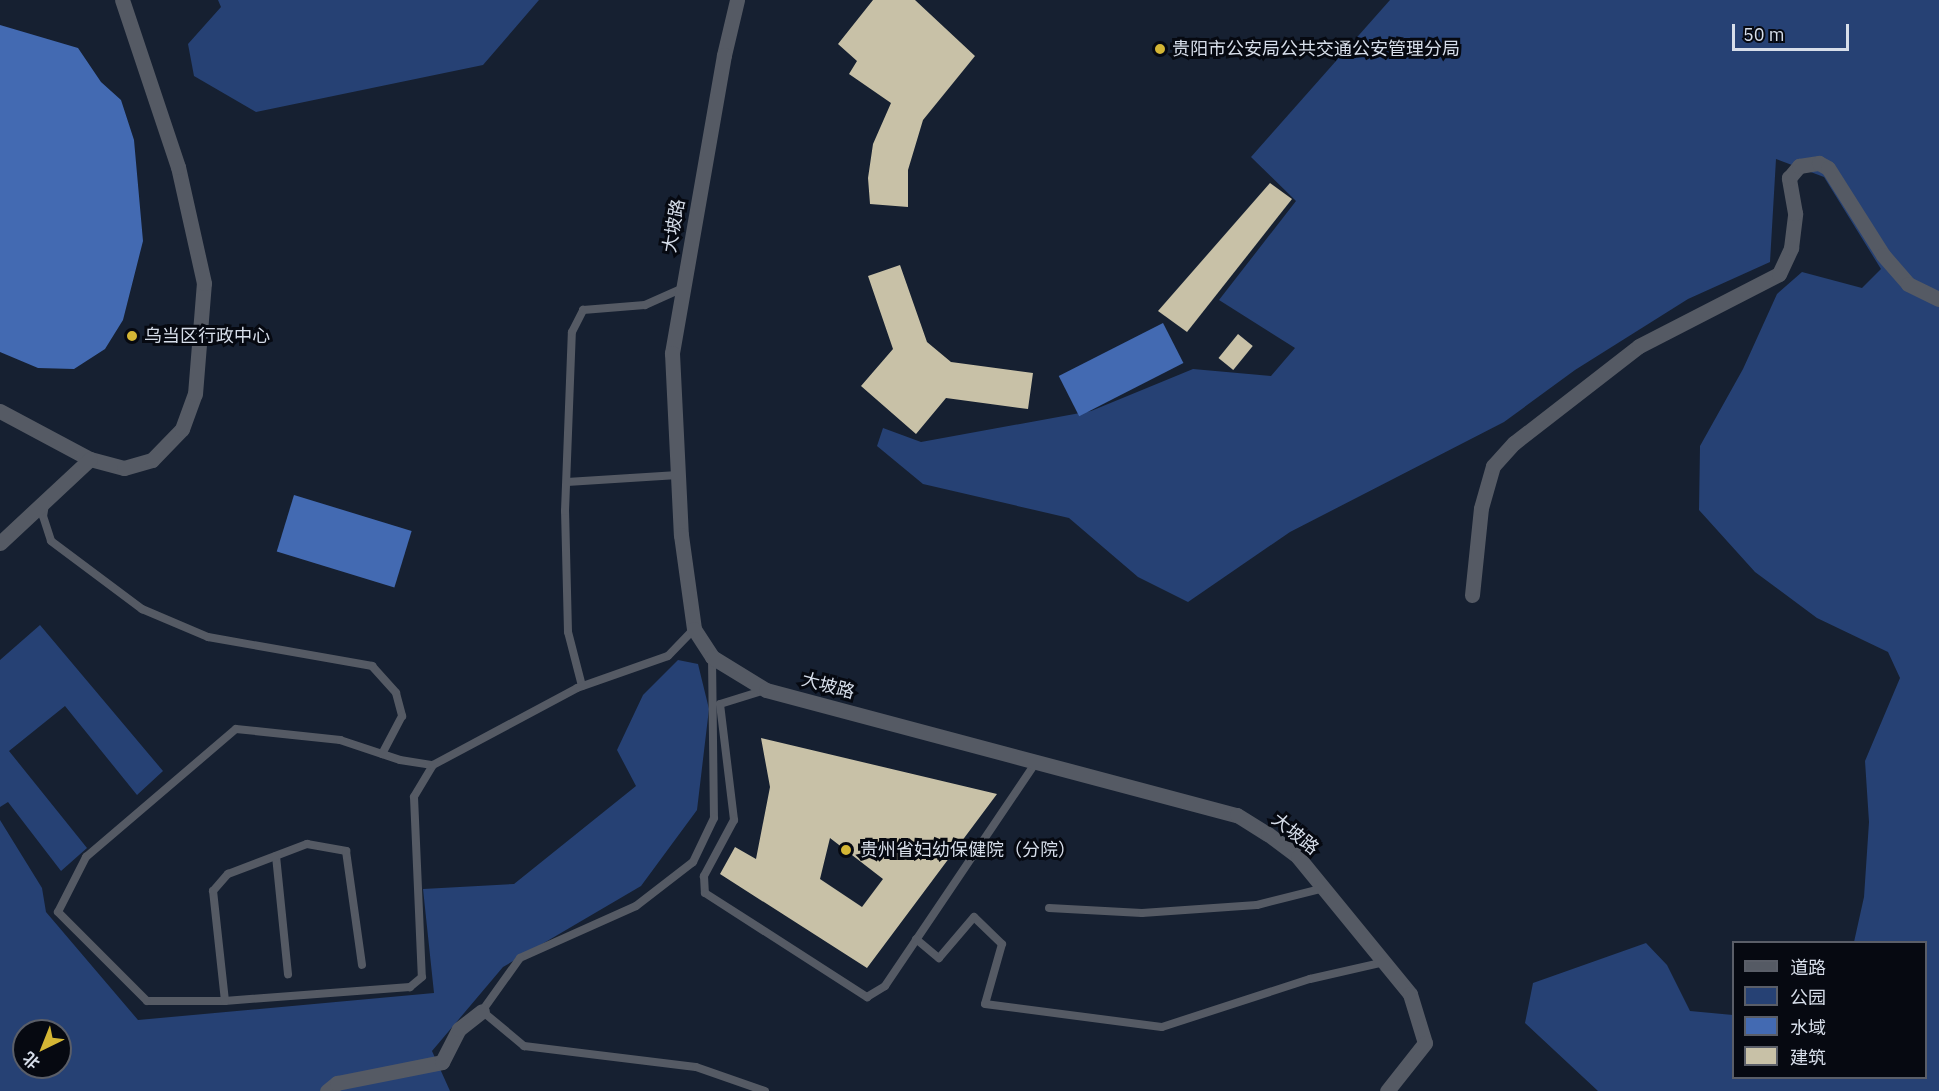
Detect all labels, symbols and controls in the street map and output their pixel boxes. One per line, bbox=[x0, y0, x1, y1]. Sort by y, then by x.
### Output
scale bar bbox=[1735, 12, 1852, 50]
text: 50 m bbox=[1743, 23, 1785, 46]
place label: 贵阳市公安局公共交通公安管理分局 bbox=[1172, 38, 1460, 60]
marker: 贵阳市公安局公共交通公安管理分局 bbox=[1153, 42, 1167, 56]
street label: 大坡路 bbox=[659, 198, 689, 254]
place label: 乌当区行政中心 bbox=[144, 325, 270, 347]
marker: 乌当区行政中心 bbox=[125, 329, 139, 343]
street label: 大坡路 bbox=[799, 669, 857, 703]
street label: 大坡路 bbox=[1267, 809, 1323, 859]
place label: 贵州省妇幼保健院（分院） bbox=[860, 839, 1076, 861]
marker: 贵州省妇幼保健院（分院） bbox=[837, 841, 855, 859]
legend bbox=[1732, 941, 1927, 1079]
text: 道路 bbox=[1790, 956, 1826, 979]
text: 公园 bbox=[1790, 986, 1826, 1009]
text: 水域 bbox=[1790, 1016, 1826, 1039]
north arrow bbox=[12, 1019, 72, 1079]
text: 建筑 bbox=[1790, 1046, 1826, 1069]
text: 北 bbox=[18, 1048, 44, 1073]

